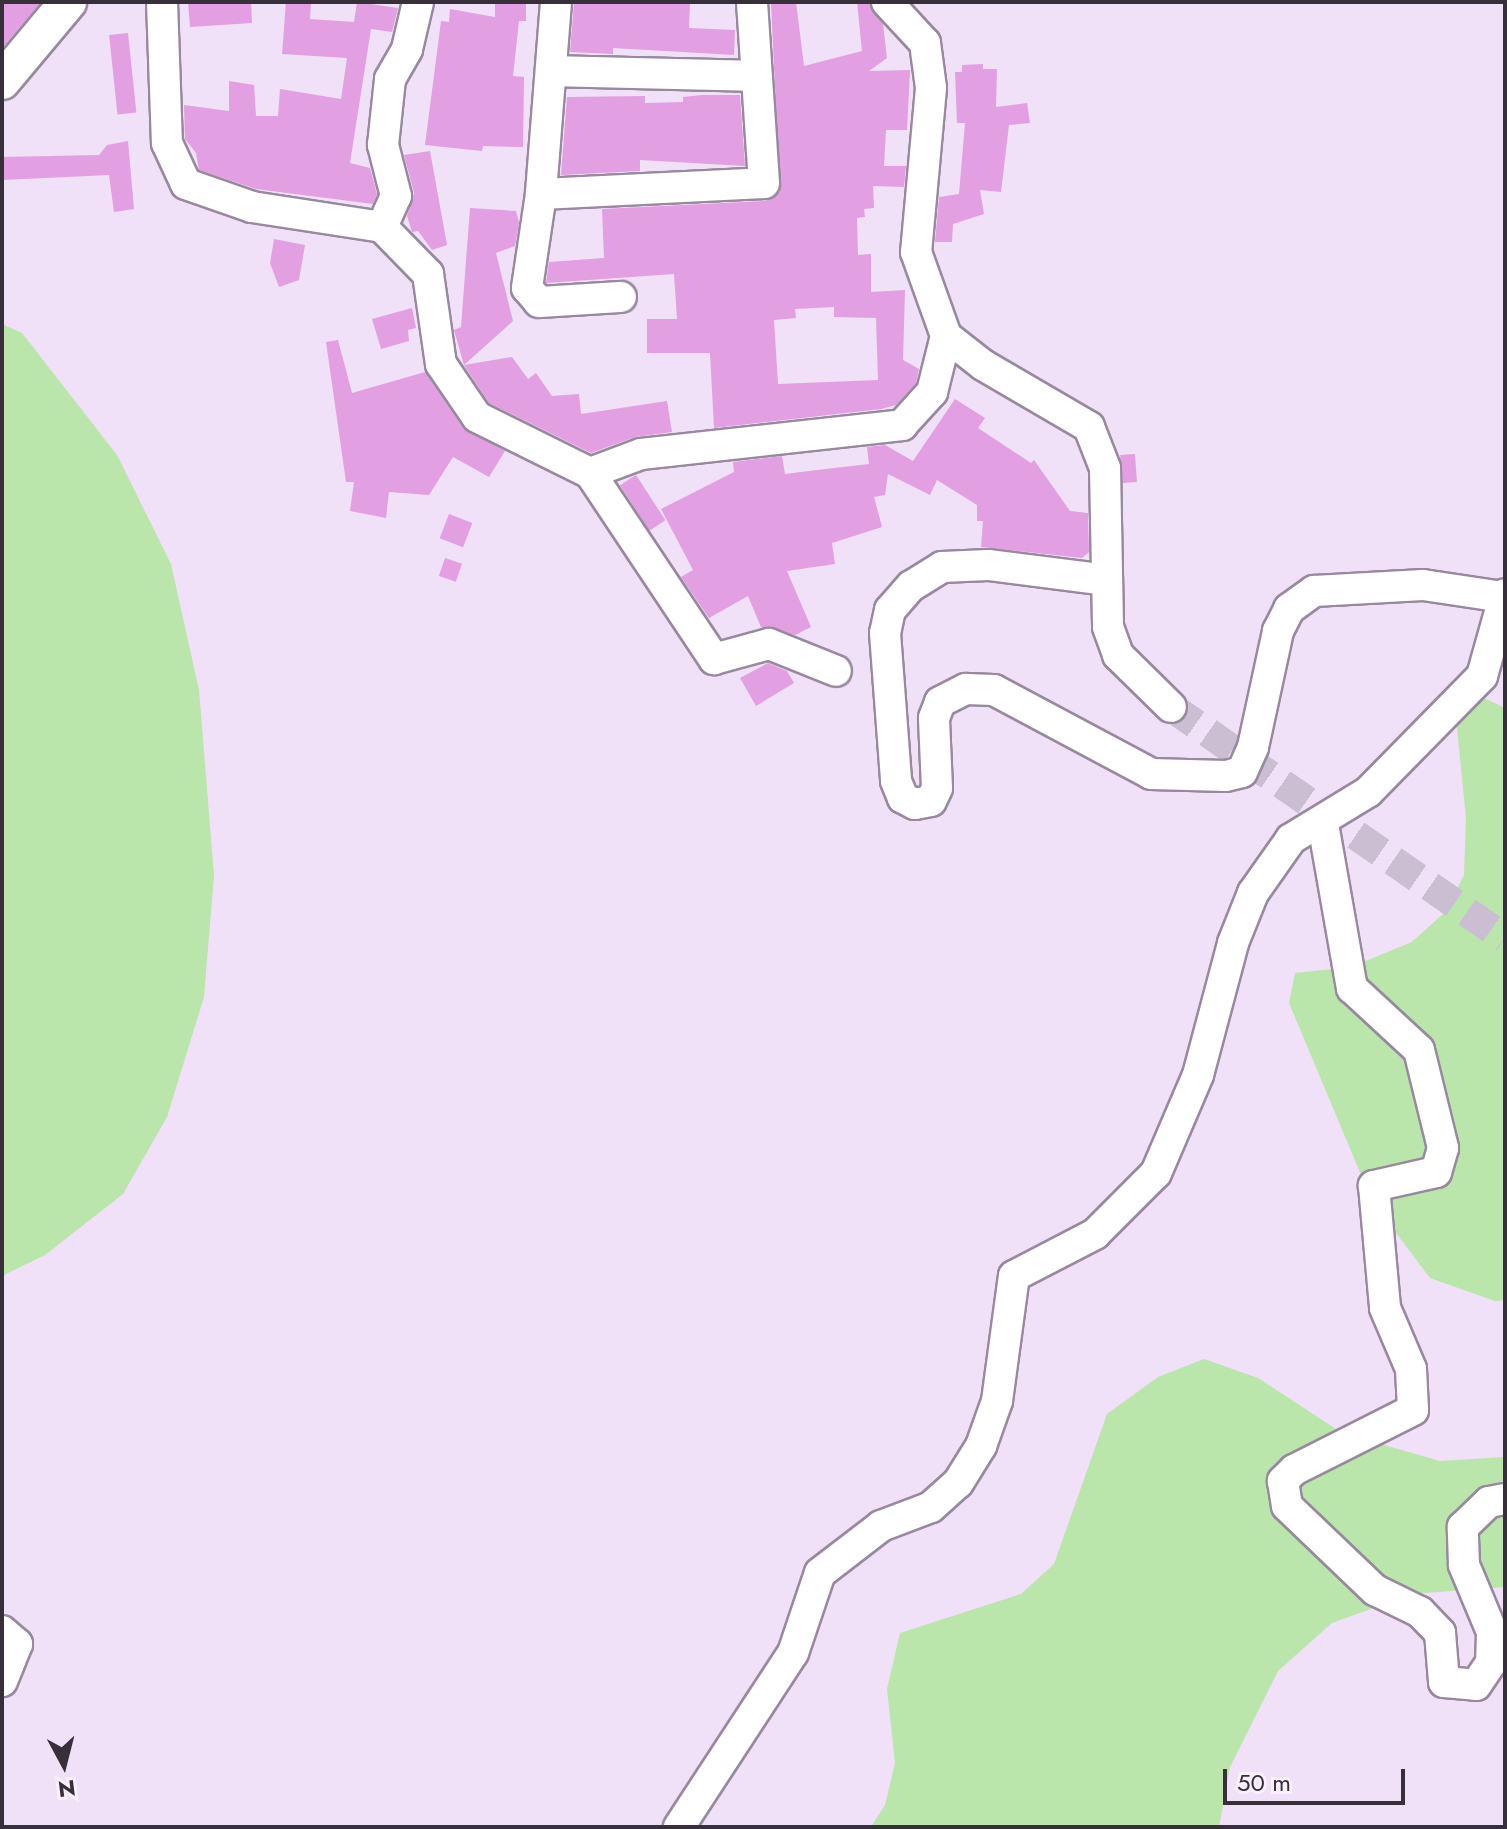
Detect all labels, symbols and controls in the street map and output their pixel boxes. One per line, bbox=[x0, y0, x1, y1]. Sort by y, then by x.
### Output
north arrow bbox=[24, 1725, 104, 1805]
scale bar bbox=[1227, 1753, 1409, 1803]
text: 50 m bbox=[1237, 1765, 1291, 1800]
text: N bbox=[56, 1772, 78, 1806]

